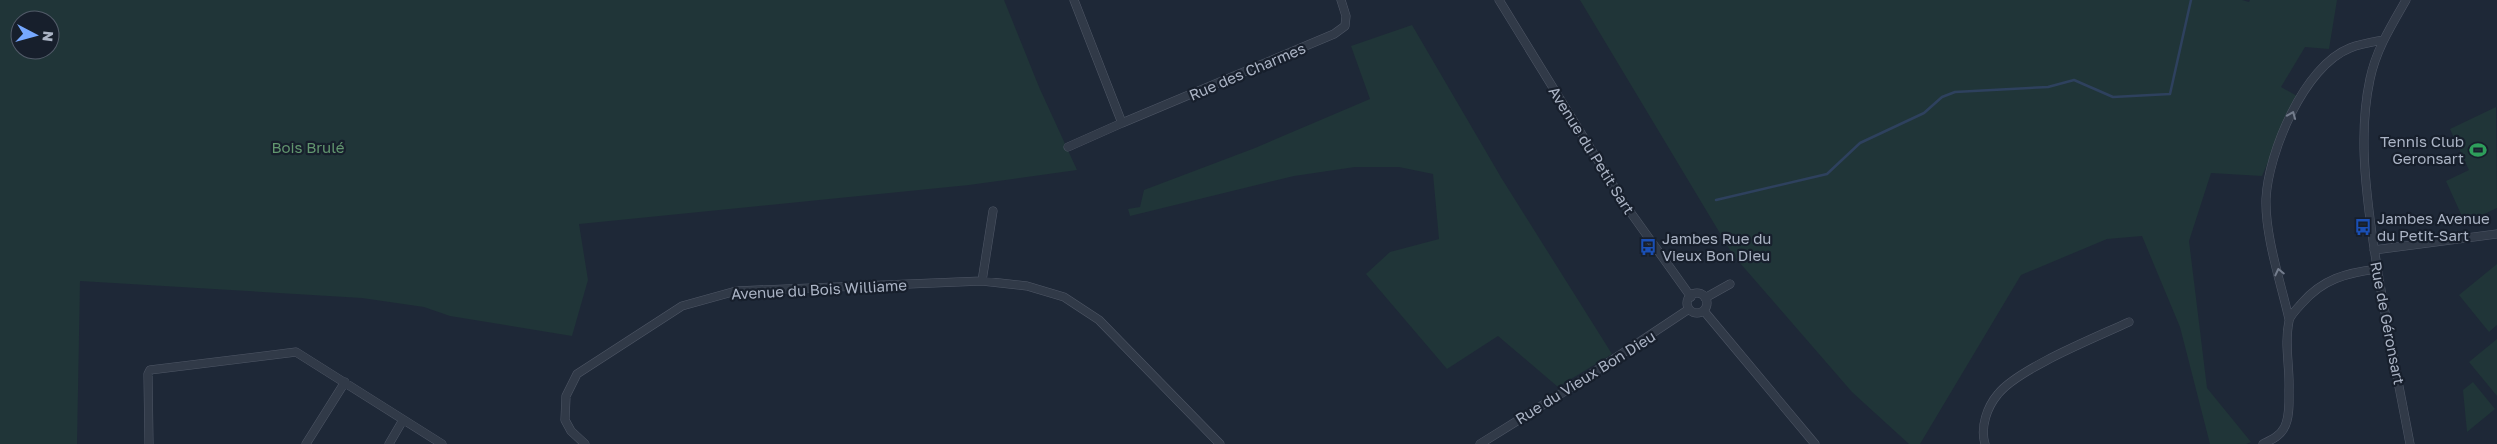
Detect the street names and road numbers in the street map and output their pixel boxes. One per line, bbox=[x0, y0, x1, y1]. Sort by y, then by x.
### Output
street label: Rue des Charmes bbox=[1186, 38, 1308, 104]
street label: Avenue du Petit Sart bbox=[1545, 83, 1639, 217]
street label: Rue de Géronsart bbox=[2367, 260, 2409, 386]
street label: Avenue du Bois Williame bbox=[731, 275, 908, 303]
street label: Rue du Vieux Bon Dieu bbox=[1512, 327, 1658, 427]

